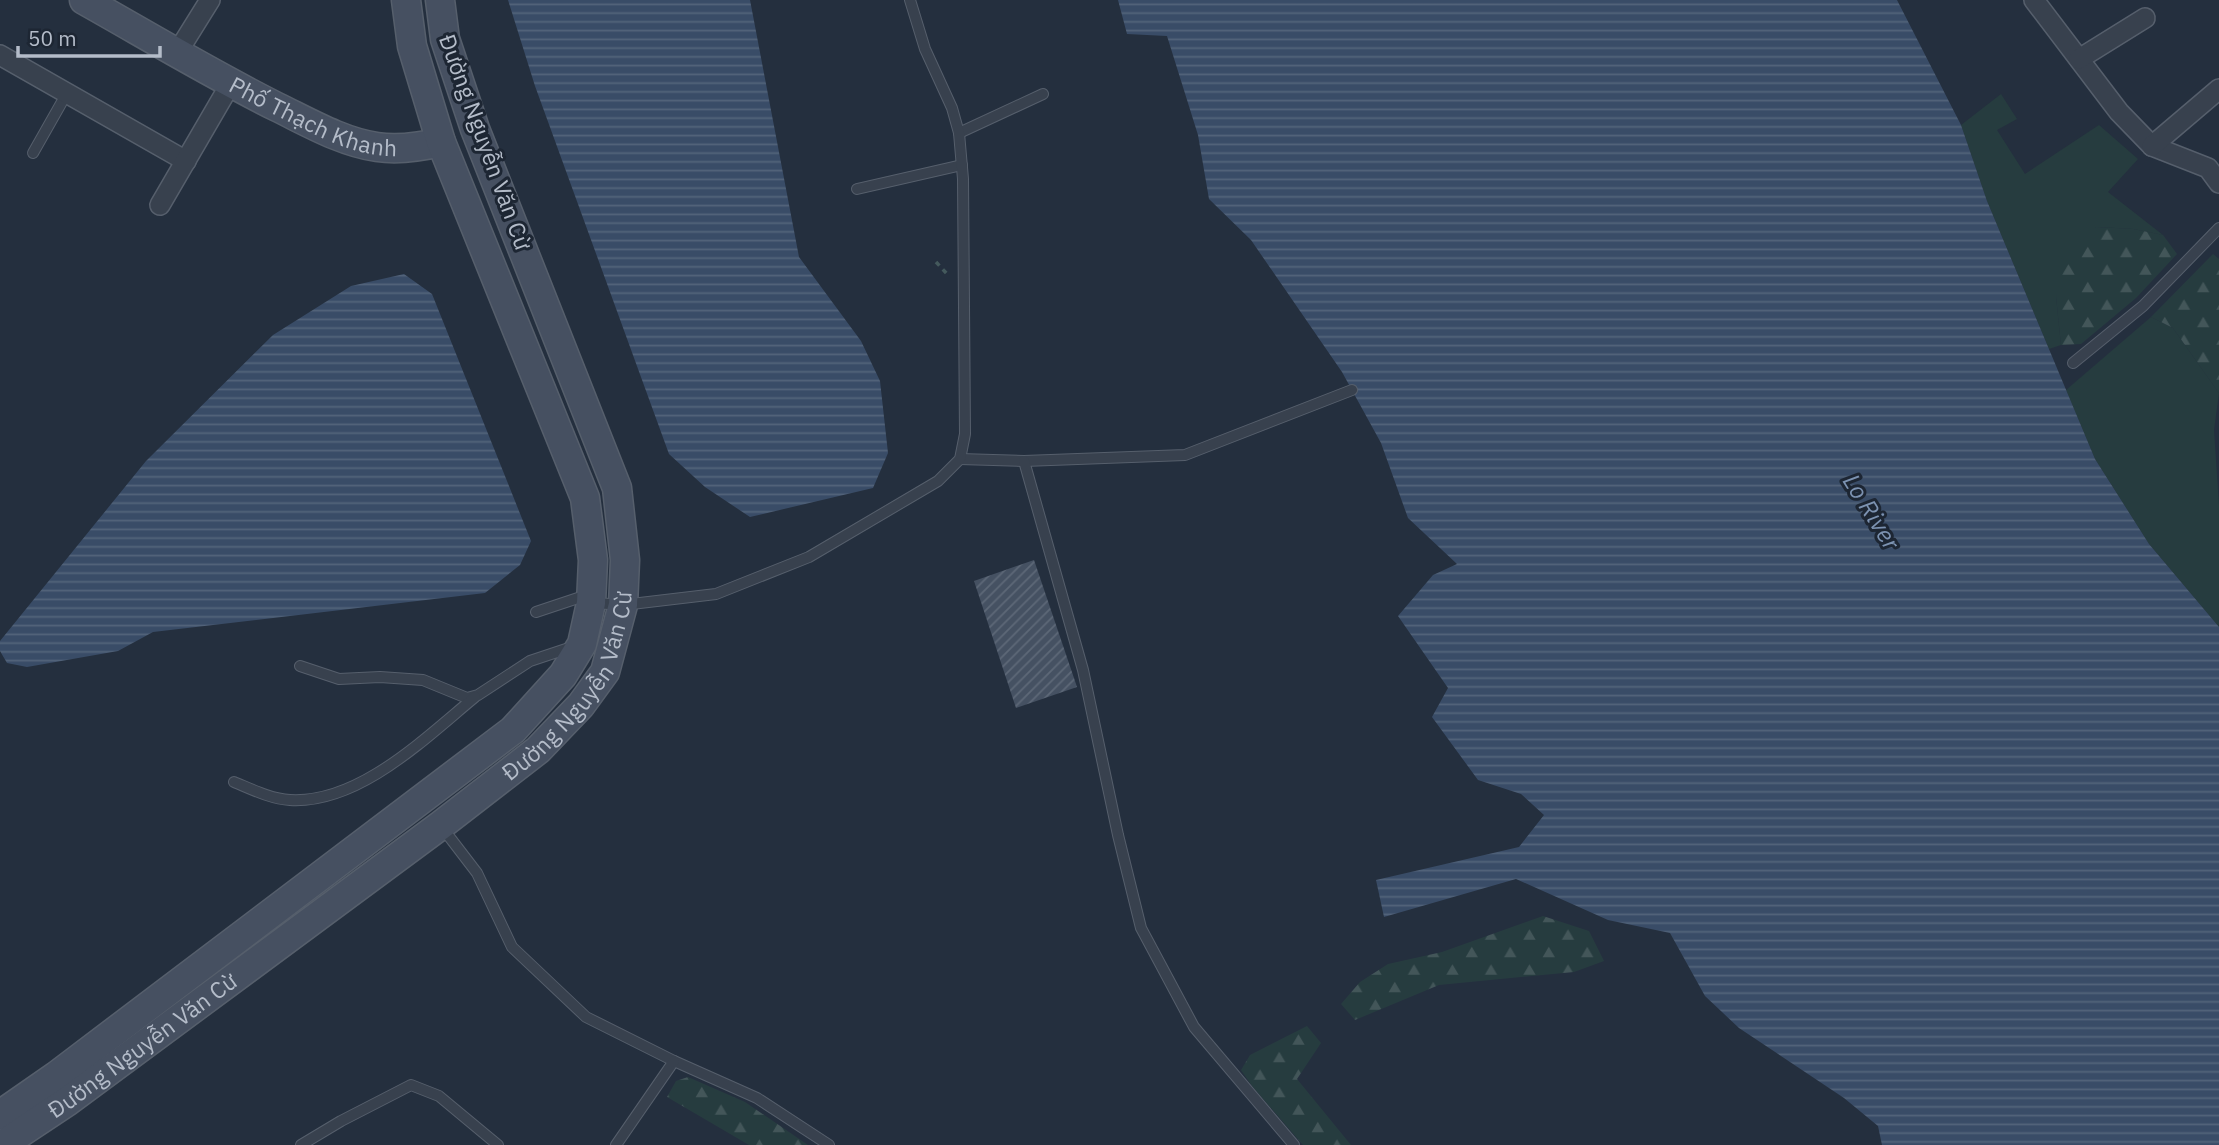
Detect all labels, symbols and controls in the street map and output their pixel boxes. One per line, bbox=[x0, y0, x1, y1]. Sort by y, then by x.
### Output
scale bar bbox=[18, 14, 159, 58]
text: 50 m bbox=[28, 24, 77, 52]
street label: Đường Nguyễn Văn Cừ bbox=[433, 30, 539, 254]
street label: Phố Thạch Khanh bbox=[224, 69, 398, 162]
water label: Lo River bbox=[1836, 467, 1908, 557]
street label: Đường Nguyễn Văn Cừ bbox=[495, 590, 638, 787]
street label: Đường Nguyễn Văn Cừ bbox=[42, 965, 243, 1124]

